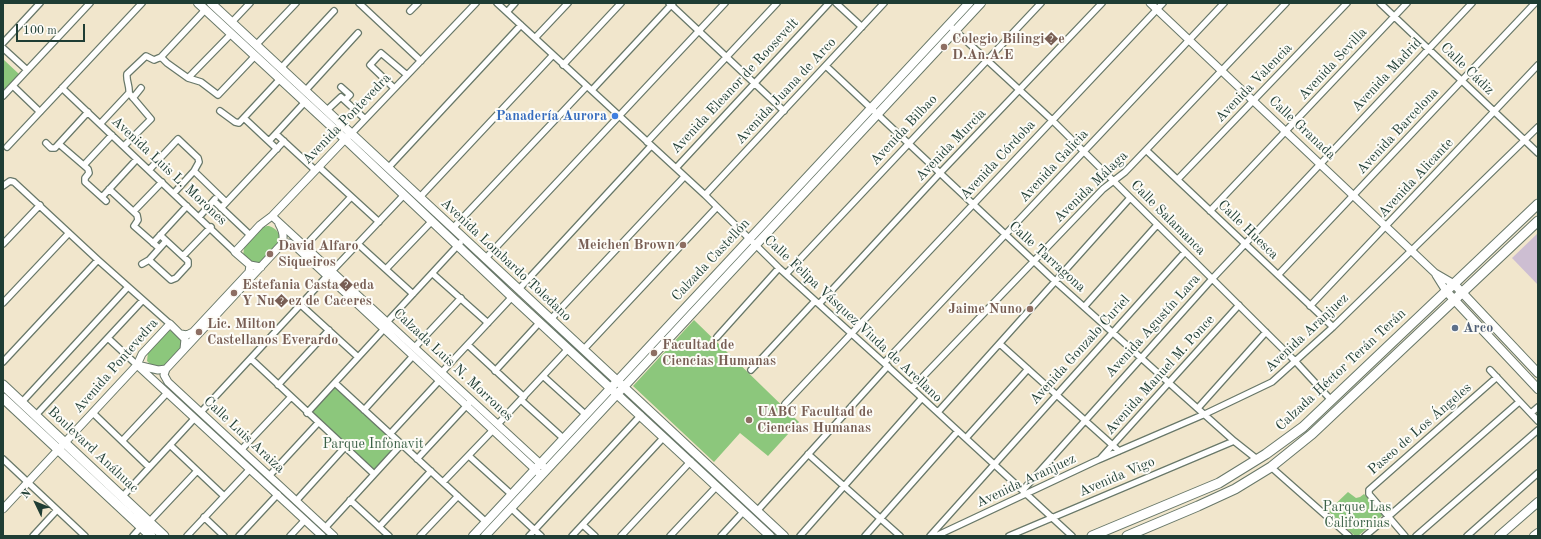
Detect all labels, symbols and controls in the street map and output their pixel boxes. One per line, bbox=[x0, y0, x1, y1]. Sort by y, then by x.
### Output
street label: Avenida Eleanor de Roosevelt bbox=[668, 15, 802, 157]
scale bar bbox=[18, 16, 87, 42]
street label: Avenida Sevilla bbox=[1295, 24, 1371, 104]
text: 100 m bbox=[23, 25, 57, 37]
place label: Colegio Bilingi�e D.An.A.E bbox=[952, 31, 1065, 64]
street label: Avenida Juana de Arco bbox=[732, 34, 840, 148]
street label: Avenida Madrid bbox=[1348, 34, 1426, 116]
street label: Calle Cádiz bbox=[1437, 39, 1497, 99]
street label: Avenida Valencia bbox=[1212, 40, 1296, 126]
marker: Colegio Bilingi�e D.An.A.E bbox=[939, 42, 949, 52]
street label: Avenida Pontevedra bbox=[299, 70, 395, 168]
street label: Avenida Barcelona bbox=[1353, 84, 1443, 178]
street label: Avenida Bilbao bbox=[867, 91, 941, 169]
street label: Calle Granada bbox=[1265, 93, 1339, 163]
street label: Avenida Murcia bbox=[912, 105, 990, 185]
place label: Panadería Aurora bbox=[496, 108, 607, 124]
marker: Panadería Aurora bbox=[610, 111, 620, 121]
street label: Avenida Luis L. Morones bbox=[108, 113, 230, 229]
street label: Avenida Córdoba bbox=[957, 117, 1039, 203]
street label: Avenida Galicia bbox=[1016, 126, 1092, 206]
street label: Avenida Alicante bbox=[1375, 135, 1457, 221]
street label: Avenida Málaga bbox=[1051, 148, 1131, 226]
street label: Calle Salamanca bbox=[1127, 177, 1209, 259]
street label: Avenida Lombardo Toledano bbox=[437, 195, 575, 325]
street label: Calle Huesca bbox=[1214, 197, 1282, 263]
street label: Calzada Castellón bbox=[668, 215, 754, 305]
street label: Calle Tarragona bbox=[1005, 218, 1089, 296]
street label: Calle Felipa Vásquez Viuda de Arellano bbox=[760, 232, 946, 406]
place label: Meichen Brown bbox=[578, 237, 675, 253]
place label: David Alfaro Siqueiros bbox=[278, 238, 358, 270]
marker: Meichen Brown bbox=[678, 240, 688, 250]
marker: David Alfaro Siqueiros bbox=[265, 249, 275, 259]
street label: Avenida Agustín Lara bbox=[1102, 271, 1204, 381]
place label: Estefania Casta�eda Y Nu�ez de Caceres bbox=[242, 277, 374, 310]
marker: Estefania Casta�eda Y Nu�ez de Caceres bbox=[229, 288, 239, 298]
street label: Avenida Aranjuez bbox=[1262, 290, 1352, 376]
street label: Avenida Gonzalo Curiel bbox=[1026, 292, 1134, 408]
place label: Jaime Nuno bbox=[948, 301, 1022, 317]
marker: Jaime Nuno bbox=[1025, 304, 1035, 314]
street label: Calzada Luis N. Morrones bbox=[390, 305, 516, 425]
street label: Calzada Héctor Terán Terán bbox=[1272, 305, 1410, 435]
street label: Avenida Manuel M. Ponce bbox=[1102, 312, 1218, 438]
street label: Avenida Pontevedra bbox=[70, 315, 162, 417]
place label: Lic. Milton Castellanos Everardo bbox=[207, 316, 338, 348]
place label: Arco bbox=[1463, 320, 1493, 336]
marker: Arco bbox=[1450, 323, 1460, 333]
marker: Lic. Milton Castellanos Everardo bbox=[194, 327, 204, 337]
place label: Facultad de Ciencias Humanas bbox=[662, 337, 776, 370]
marker: Facultad de Ciencias Humanas bbox=[649, 348, 659, 358]
street label: Paseo de Los Ángeles bbox=[1365, 379, 1475, 479]
street label: Calle Luis Araiza bbox=[200, 393, 288, 477]
street label: Boulevard Anáhuac bbox=[44, 403, 142, 497]
place label: UABC Facultad de Ciencias Humanas bbox=[757, 404, 873, 436]
marker: UABC Facultad de Ciencias Humanas bbox=[744, 415, 754, 425]
park label: Parque Infonavit bbox=[322, 436, 424, 452]
street label: Avenida Aranjuez bbox=[974, 451, 1078, 511]
street label: Avenida Vigo bbox=[1076, 453, 1158, 501]
north arrow bbox=[16, 483, 56, 523]
text: N bbox=[20, 488, 34, 501]
park label: Parque Las Californias bbox=[1323, 499, 1391, 532]

